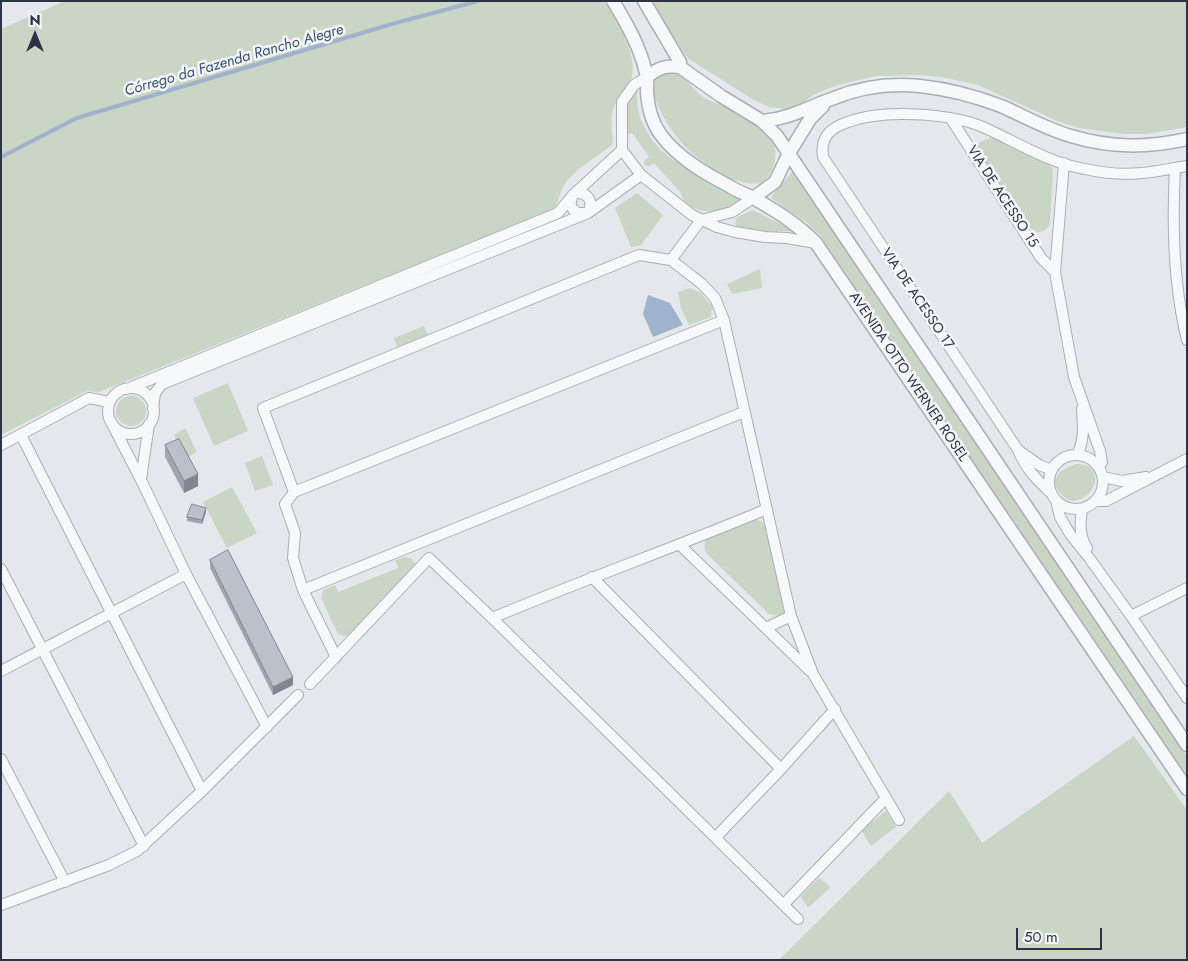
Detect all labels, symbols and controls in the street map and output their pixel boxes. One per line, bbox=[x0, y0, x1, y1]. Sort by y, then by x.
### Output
north arrow bbox=[10, 10, 60, 60]
text: N bbox=[29, 10, 41, 30]
water label: Córrego da Fazenda Rancho Alegre bbox=[122, 21, 346, 101]
street label: VIA DE ACESSO 15 bbox=[963, 143, 1041, 251]
street label: VIA DE ACESSO 17 bbox=[877, 245, 957, 353]
street label: AVENIDA OTTO WERNER ROSEL bbox=[845, 289, 971, 465]
scale bar bbox=[1018, 918, 1104, 950]
text: 50 m bbox=[1024, 926, 1058, 948]

